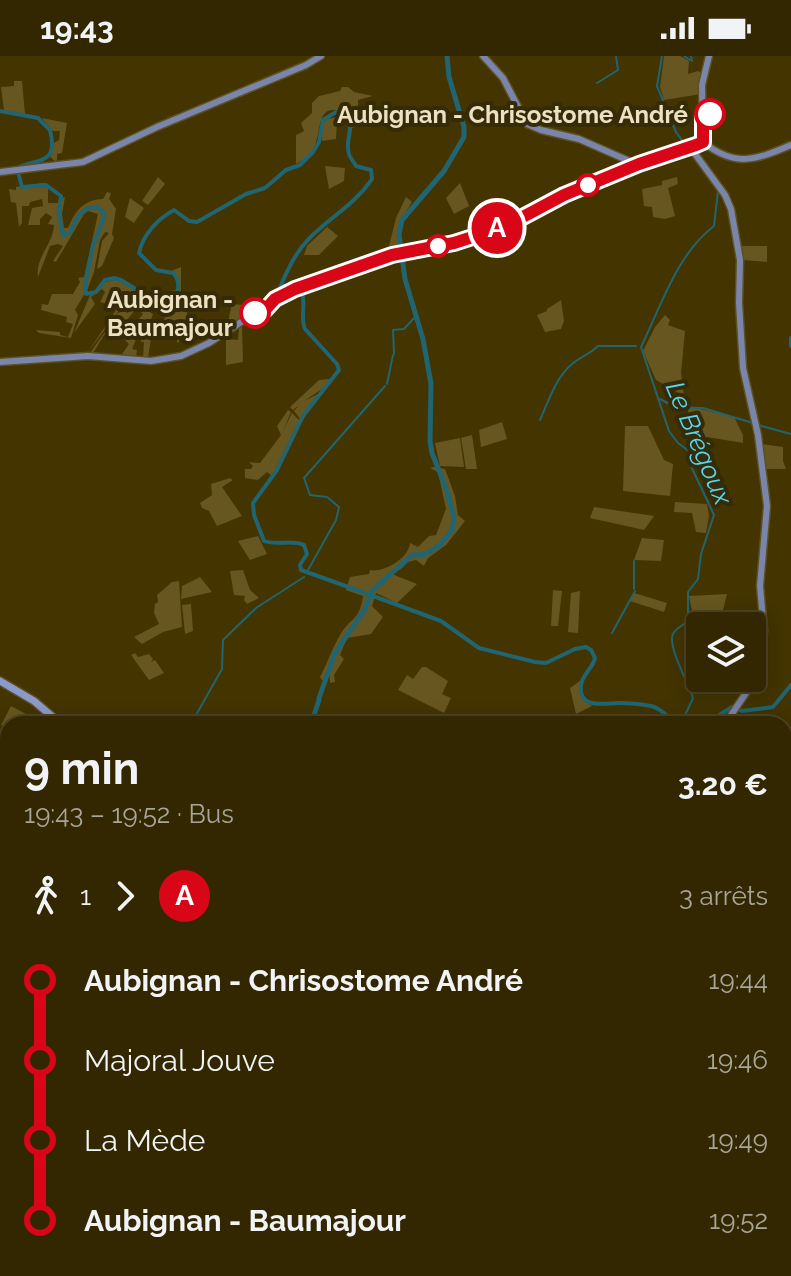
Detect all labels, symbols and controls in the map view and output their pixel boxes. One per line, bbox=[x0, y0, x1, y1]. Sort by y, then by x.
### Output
text: 19:43 bbox=[40, 11, 114, 46]
marker: Aubignan - Chrisostome André bbox=[695, 99, 725, 129]
place label: Aubignan - Chrisostome André bbox=[337, 100, 688, 129]
unlabelled marker bbox=[577, 174, 599, 196]
line badge: A bbox=[471, 202, 523, 254]
text: A bbox=[488, 211, 506, 244]
unlabelled marker bbox=[427, 235, 449, 257]
place label: Aubignan - Baumajour bbox=[107, 285, 233, 342]
marker: Aubignan - Baumajour bbox=[240, 298, 270, 328]
water label: Le Brégoux bbox=[660, 377, 739, 511]
map controls bbox=[686, 612, 766, 692]
button: layers bbox=[686, 612, 766, 692]
text: 9 min bbox=[24, 743, 139, 794]
text: 3.20 € bbox=[678, 767, 768, 802]
text: 19:43 – 19:52 · Bus bbox=[24, 799, 234, 829]
icon: walk bbox=[24, 874, 68, 918]
icon: forward bbox=[103, 874, 147, 918]
text: A bbox=[175, 879, 194, 912]
text: 1 bbox=[80, 881, 91, 911]
text: 3 arrêts bbox=[679, 881, 768, 911]
text: Aubignan - Chrisostome André bbox=[84, 963, 523, 998]
text: 19:44 bbox=[708, 965, 768, 995]
text: Majoral Jouve bbox=[84, 1043, 275, 1078]
text: 19:46 bbox=[707, 1045, 768, 1075]
text: La Mède bbox=[84, 1123, 205, 1158]
text: 19:49 bbox=[707, 1125, 768, 1155]
text: Aubignan - Baumajour bbox=[84, 1203, 406, 1238]
text: 19:52 bbox=[709, 1205, 768, 1235]

